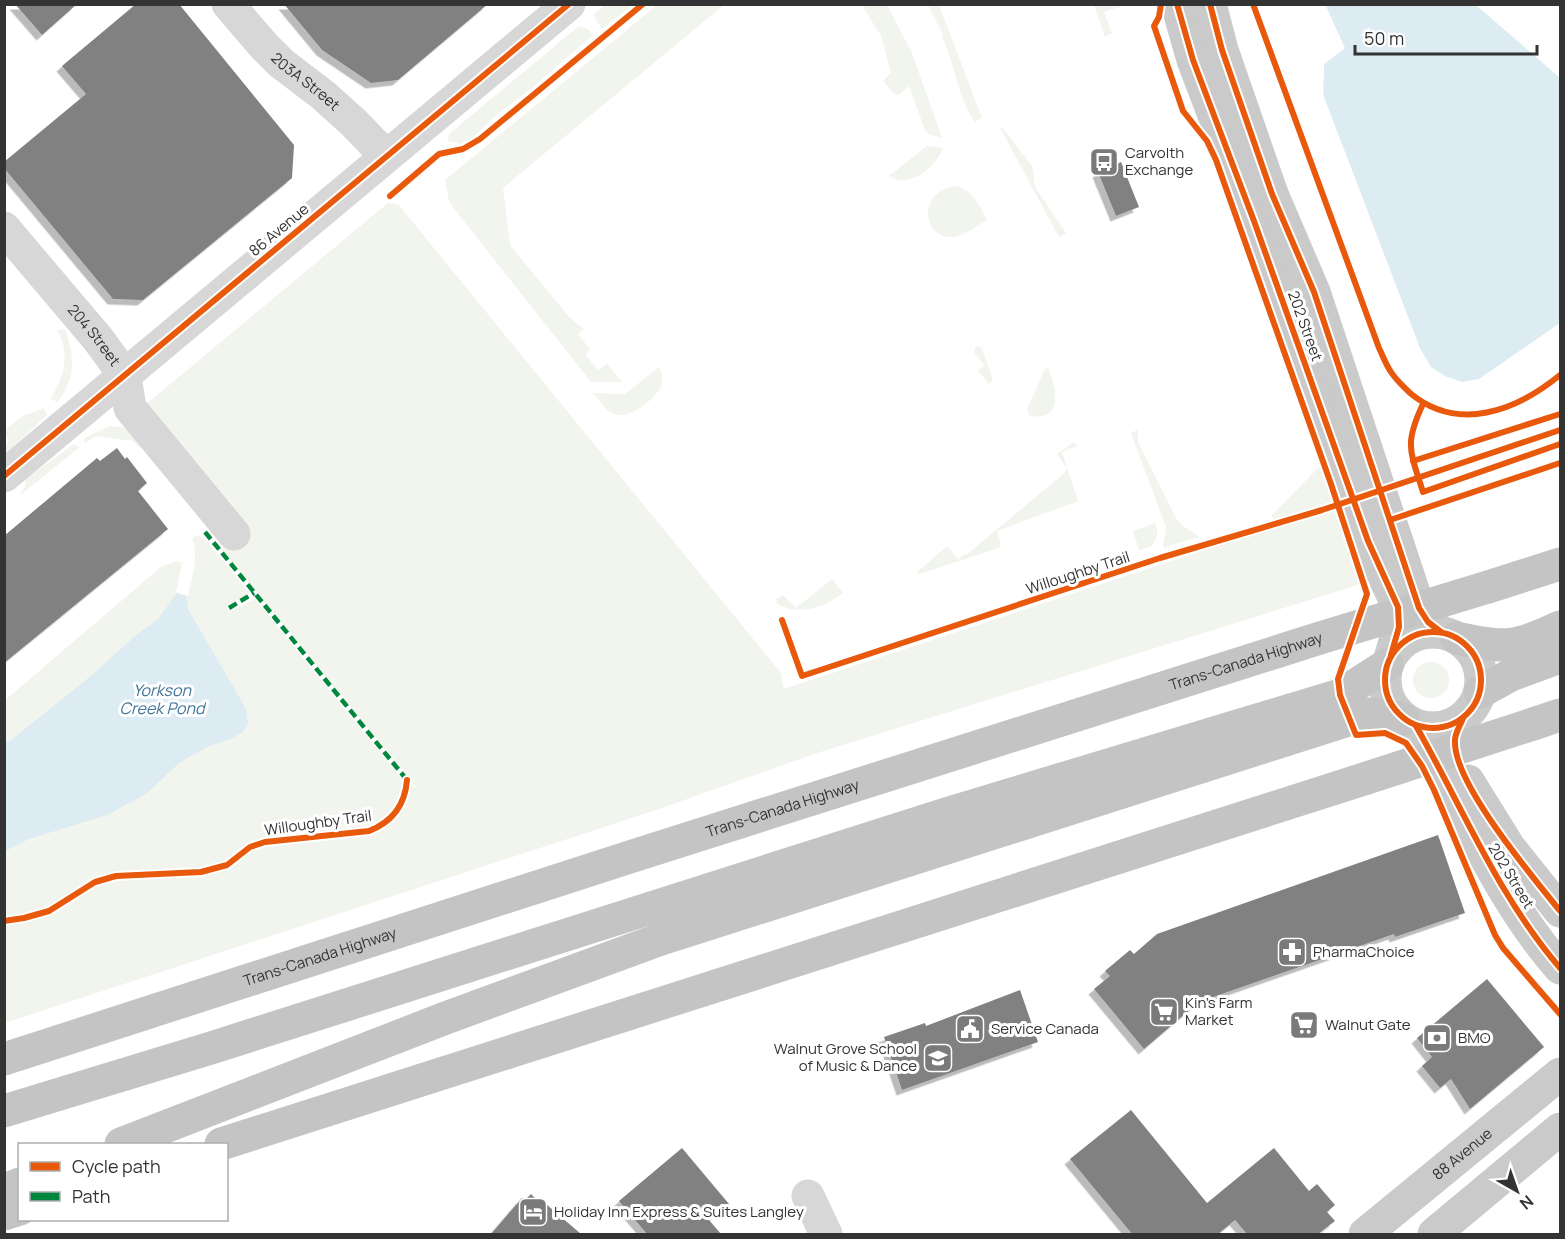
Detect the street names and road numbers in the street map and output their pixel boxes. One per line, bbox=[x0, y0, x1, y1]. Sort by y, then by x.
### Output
street label: 203A Street bbox=[266, 48, 345, 115]
street label: 86 Avenue bbox=[244, 198, 313, 261]
street label: 202 Street bbox=[1283, 288, 1328, 364]
street label: 204 Street bbox=[63, 300, 125, 370]
street label: Willoughby Trail bbox=[1023, 546, 1132, 599]
street label: Trans-Canada Highway bbox=[1166, 627, 1325, 695]
street label: Trans-Canada Highway bbox=[703, 774, 862, 842]
street label: Willoughby Trail bbox=[263, 805, 373, 840]
street label: 202 Street bbox=[1484, 839, 1539, 913]
street label: Trans-Canada Highway bbox=[241, 922, 399, 991]
street label: 88 Avenue bbox=[1428, 1123, 1497, 1185]

